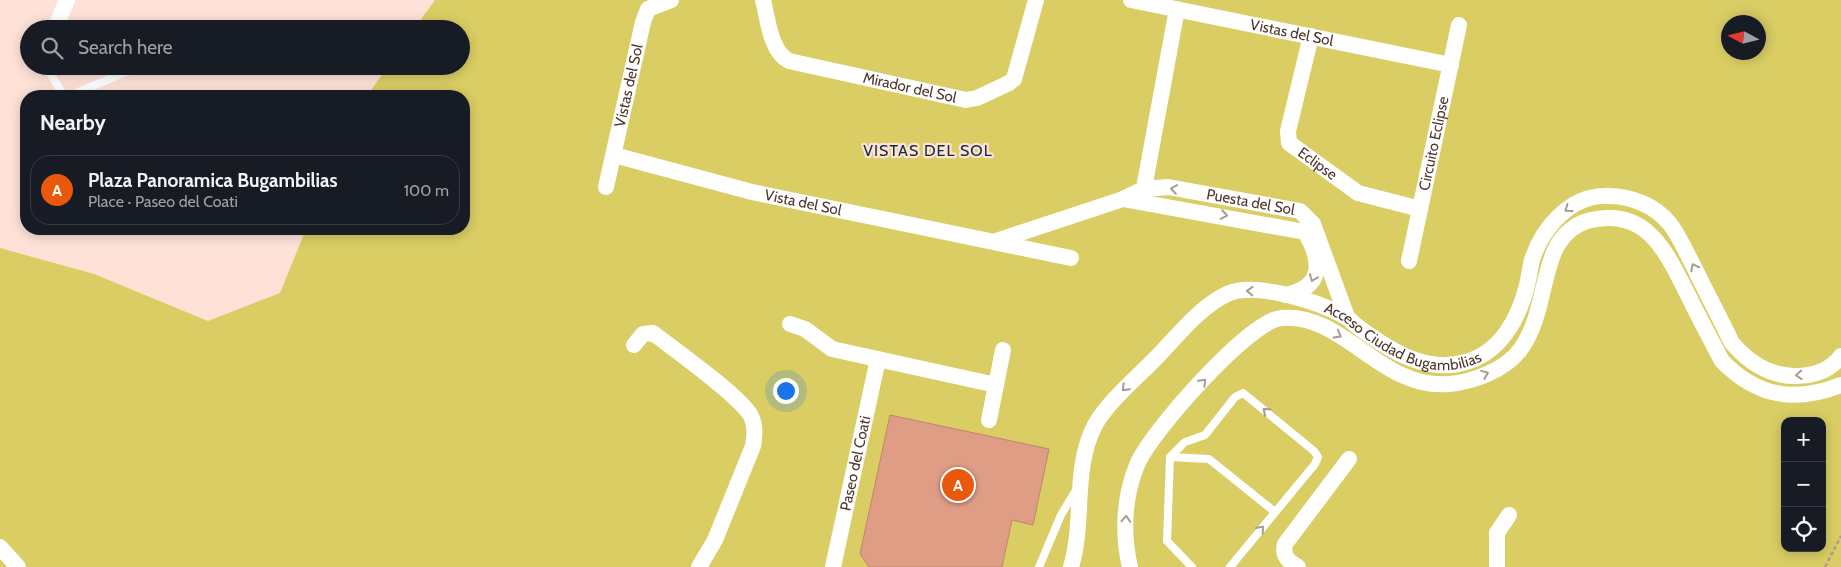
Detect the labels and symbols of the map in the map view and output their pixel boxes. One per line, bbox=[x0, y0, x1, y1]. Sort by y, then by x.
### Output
street label: Vistas del Sol bbox=[1248, 15, 1335, 50]
north arrow bbox=[1721, 15, 1766, 60]
street label: Vistas del Sol bbox=[611, 42, 647, 129]
street label: Mirador del Sol bbox=[861, 69, 959, 107]
street label: Circuito Eclipse bbox=[1415, 95, 1453, 192]
district label: VISTAS DEL SOL bbox=[863, 141, 993, 160]
street label: Eclipse bbox=[1294, 143, 1341, 184]
one-way arrow bbox=[1169, 184, 1178, 194]
street label: Puesta del Sol bbox=[1205, 185, 1297, 219]
street label: Vista del Sol bbox=[763, 186, 844, 219]
one-way arrow bbox=[1564, 203, 1574, 212]
one-way arrow bbox=[1219, 210, 1228, 220]
one-way arrow bbox=[1690, 263, 1700, 272]
one-way arrow bbox=[1309, 273, 1320, 282]
one-way arrow bbox=[1246, 286, 1254, 296]
street label: Acceso Ciudad Bugambilias bbox=[1322, 299, 1484, 374]
one-way arrow bbox=[1333, 328, 1342, 338]
one-way arrow bbox=[1481, 370, 1489, 380]
one-way arrow bbox=[1795, 370, 1803, 381]
your location bbox=[773, 378, 799, 404]
one-way arrow bbox=[1197, 378, 1206, 387]
one-way arrow bbox=[1122, 383, 1131, 392]
one-way arrow bbox=[1262, 407, 1271, 416]
street label: Paseo del Coati bbox=[836, 414, 874, 513]
pin: A bbox=[942, 466, 974, 504]
one-way arrow bbox=[1120, 515, 1131, 523]
one-way arrow bbox=[1255, 526, 1263, 535]

